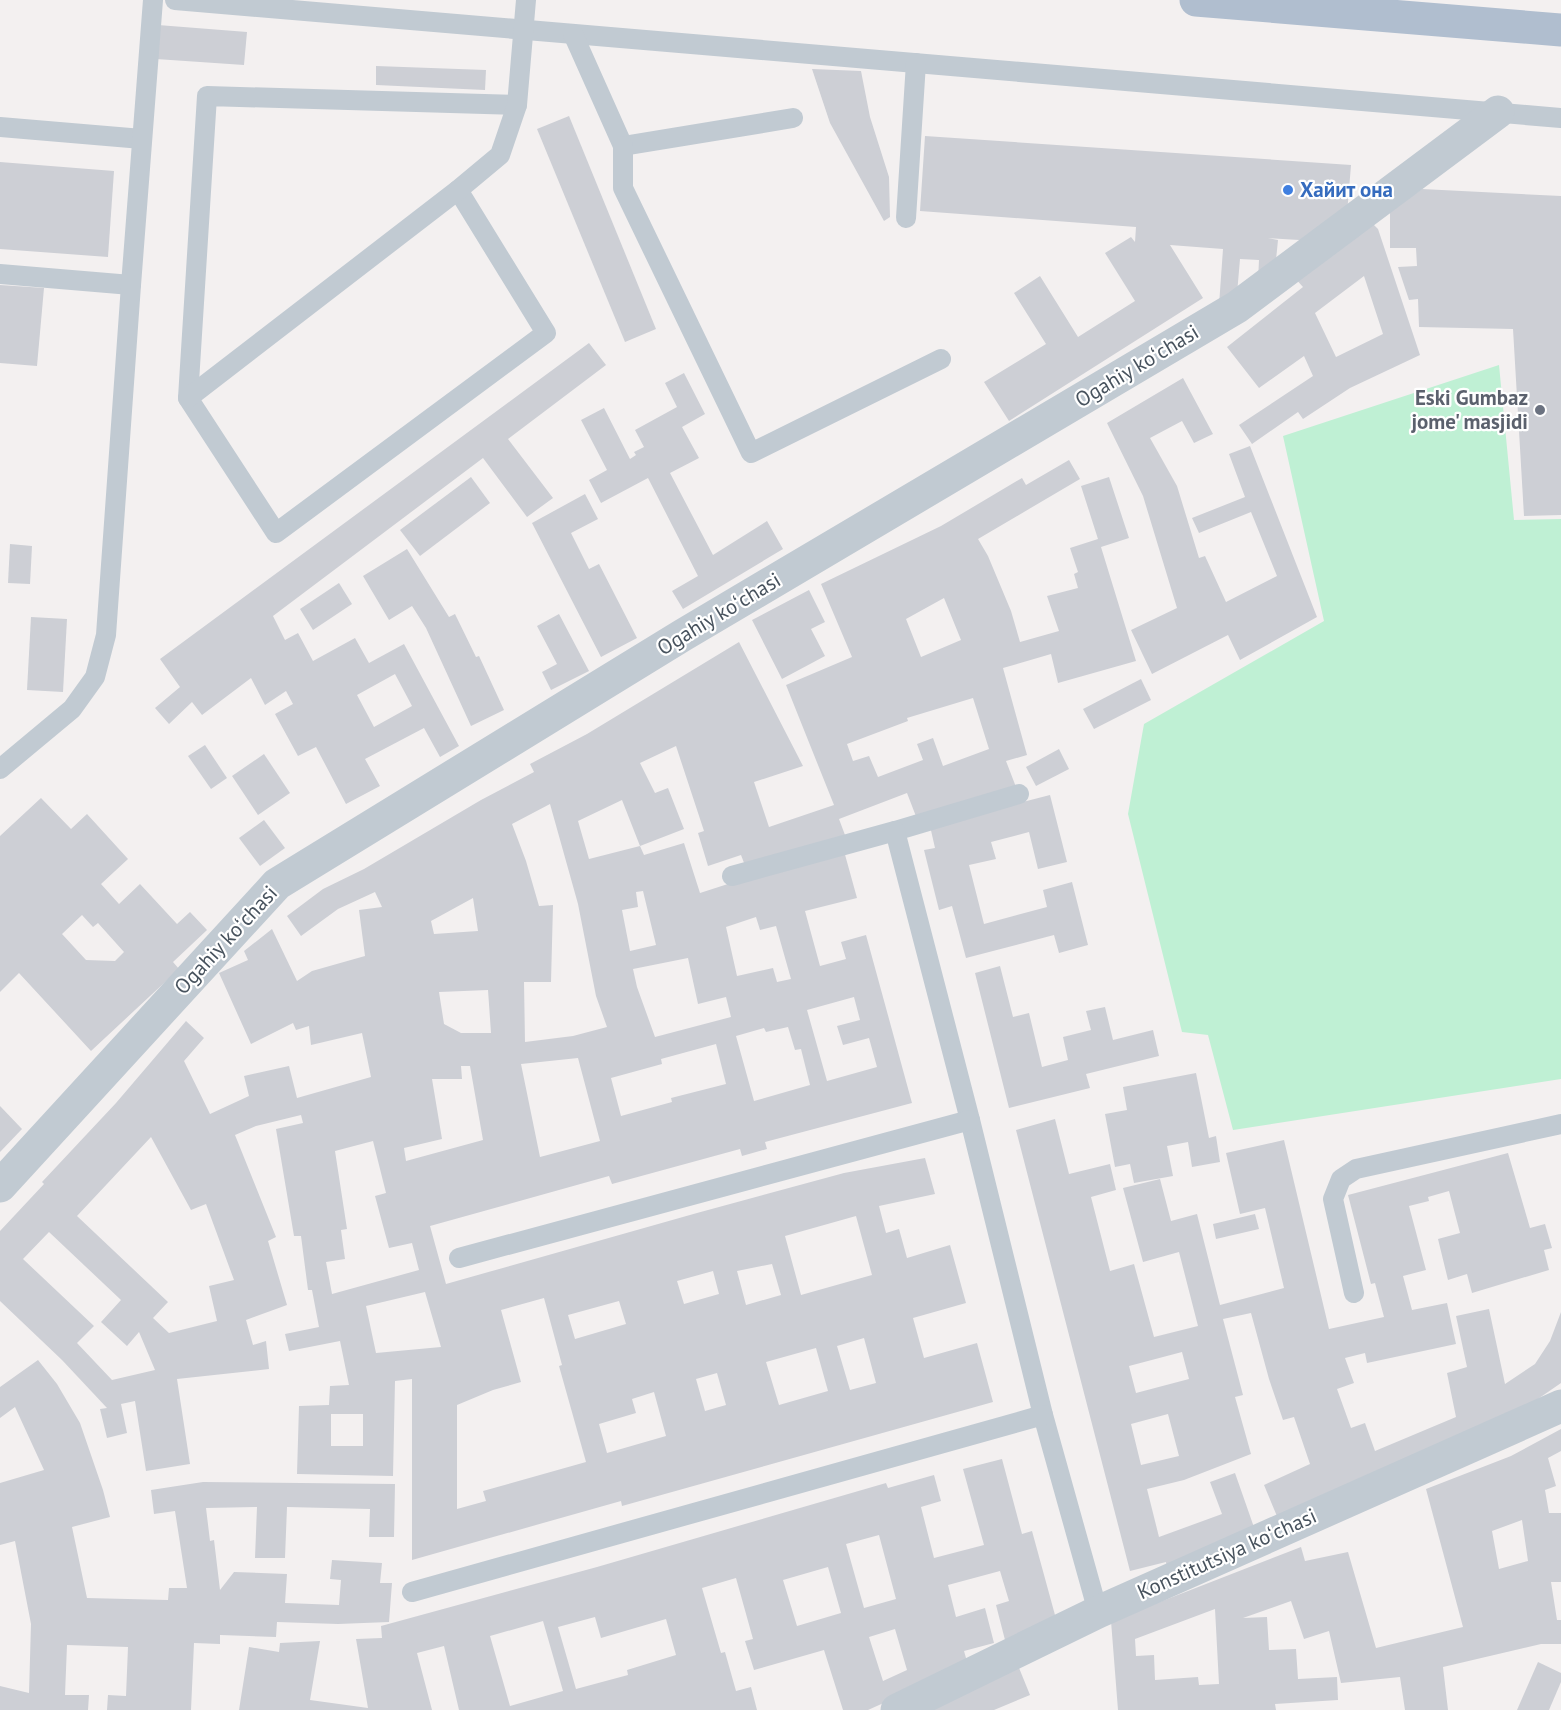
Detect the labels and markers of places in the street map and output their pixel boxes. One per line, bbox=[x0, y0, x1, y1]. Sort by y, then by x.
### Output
place label: Хайит она bbox=[1300, 176, 1393, 203]
marker: Хайит она bbox=[1281, 183, 1295, 197]
place label: Eski Gumbaz jome' masjidi bbox=[1410, 384, 1528, 435]
marker: Eski Gumbaz jome' masjidi bbox=[1533, 403, 1547, 417]

